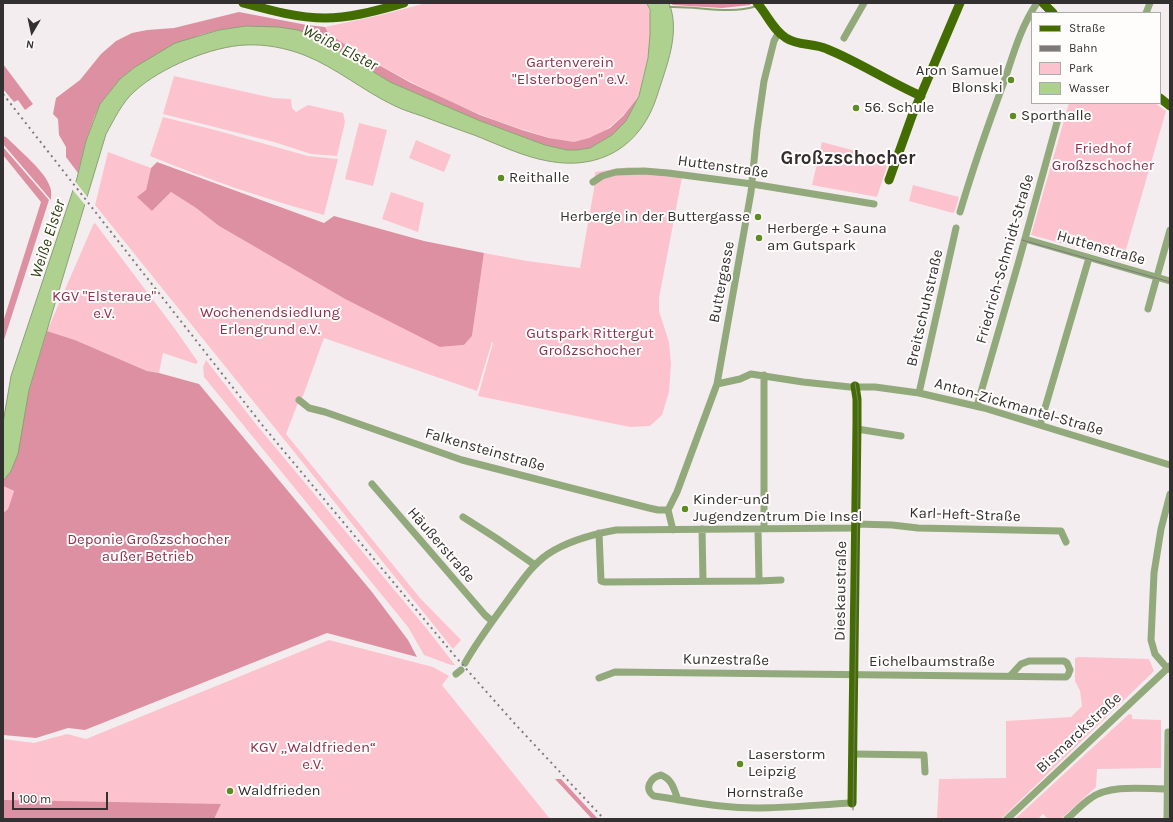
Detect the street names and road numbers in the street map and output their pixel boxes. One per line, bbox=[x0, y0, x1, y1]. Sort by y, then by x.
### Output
street label: Huttenstraße bbox=[677, 152, 769, 182]
street label: Friedrich-Schmidt-Straße bbox=[972, 172, 1038, 346]
street label: Huttenstraße bbox=[1055, 227, 1147, 269]
street label: Buttergasse bbox=[705, 240, 739, 324]
street label: Breitschuhstraße bbox=[903, 248, 947, 368]
street label: Anton-Zickmantel-Straße bbox=[933, 374, 1105, 440]
street label: Falkensteinstraße bbox=[423, 424, 547, 476]
street label: Häußerstraße bbox=[403, 504, 479, 586]
street label: Karl-Heft-Straße bbox=[909, 504, 1021, 526]
street label: Dieskaustraße bbox=[831, 541, 851, 641]
street label: Kunzestraße bbox=[683, 650, 769, 670]
street label: Eichelbaumstraße bbox=[869, 653, 995, 671]
street label: Bismarckstraße bbox=[1033, 689, 1125, 777]
street label: Hornstraße bbox=[727, 784, 803, 802]

